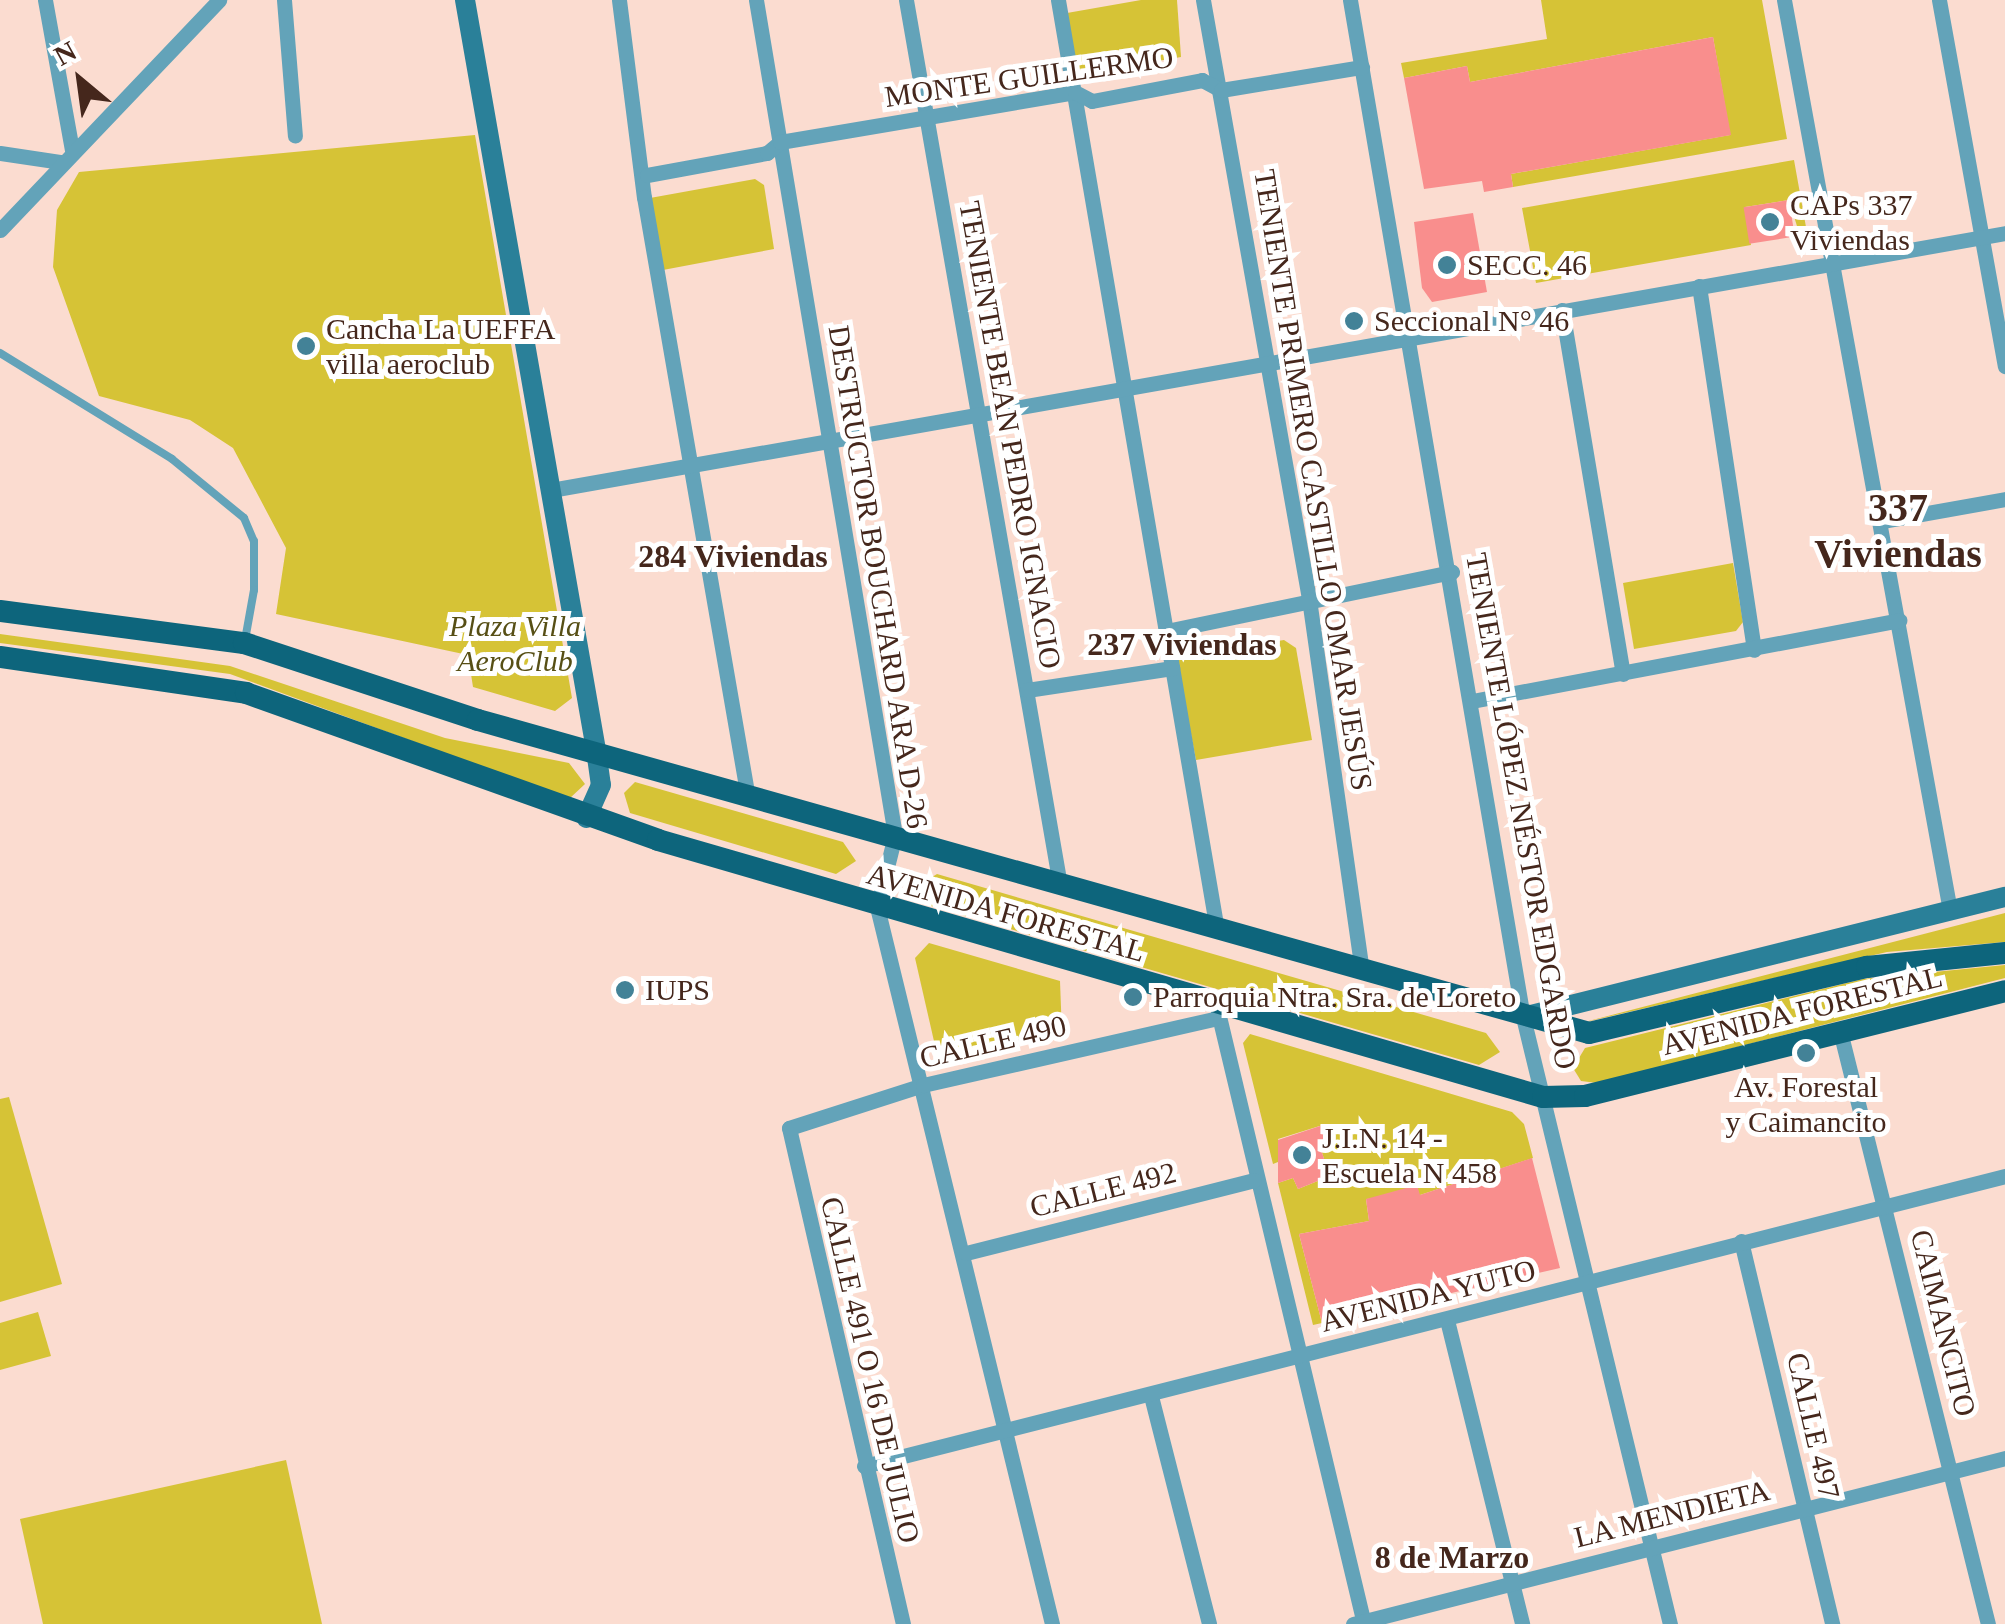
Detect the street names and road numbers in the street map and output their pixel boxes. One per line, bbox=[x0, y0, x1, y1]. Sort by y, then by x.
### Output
street label: MONTE GUILLERMO bbox=[883, 39, 1175, 115]
street label: TENIENTE PRIMERO CASTILLO OMAR JESÚS bbox=[1246, 167, 1380, 793]
street label: TENIENTE BEAN PEDRO IGNACIO bbox=[951, 198, 1069, 672]
street label: DESTRUCTOR BOUCHARD ARA D-26 bbox=[820, 321, 936, 833]
street label: TENIENTE LÓPEZ NÉSTOR EDGARDO bbox=[1458, 550, 1584, 1072]
street label: AVENIDA FORESTAL bbox=[862, 856, 1150, 970]
street label: AVENIDA FORESTAL bbox=[1657, 959, 1947, 1063]
street label: CALLE 490 bbox=[916, 1008, 1070, 1076]
street label: CALLE 492 bbox=[1026, 1154, 1180, 1226]
street label: CALLE 491 O 16 DE JULIO bbox=[813, 1193, 927, 1547]
street label: CAIMANCITO bbox=[1902, 1226, 1984, 1420]
street label: AVENIDA YUTO bbox=[1315, 1252, 1541, 1340]
street label: CALLE 497 bbox=[1779, 1349, 1847, 1503]
street label: LA MENDIETA bbox=[1570, 1472, 1774, 1556]

